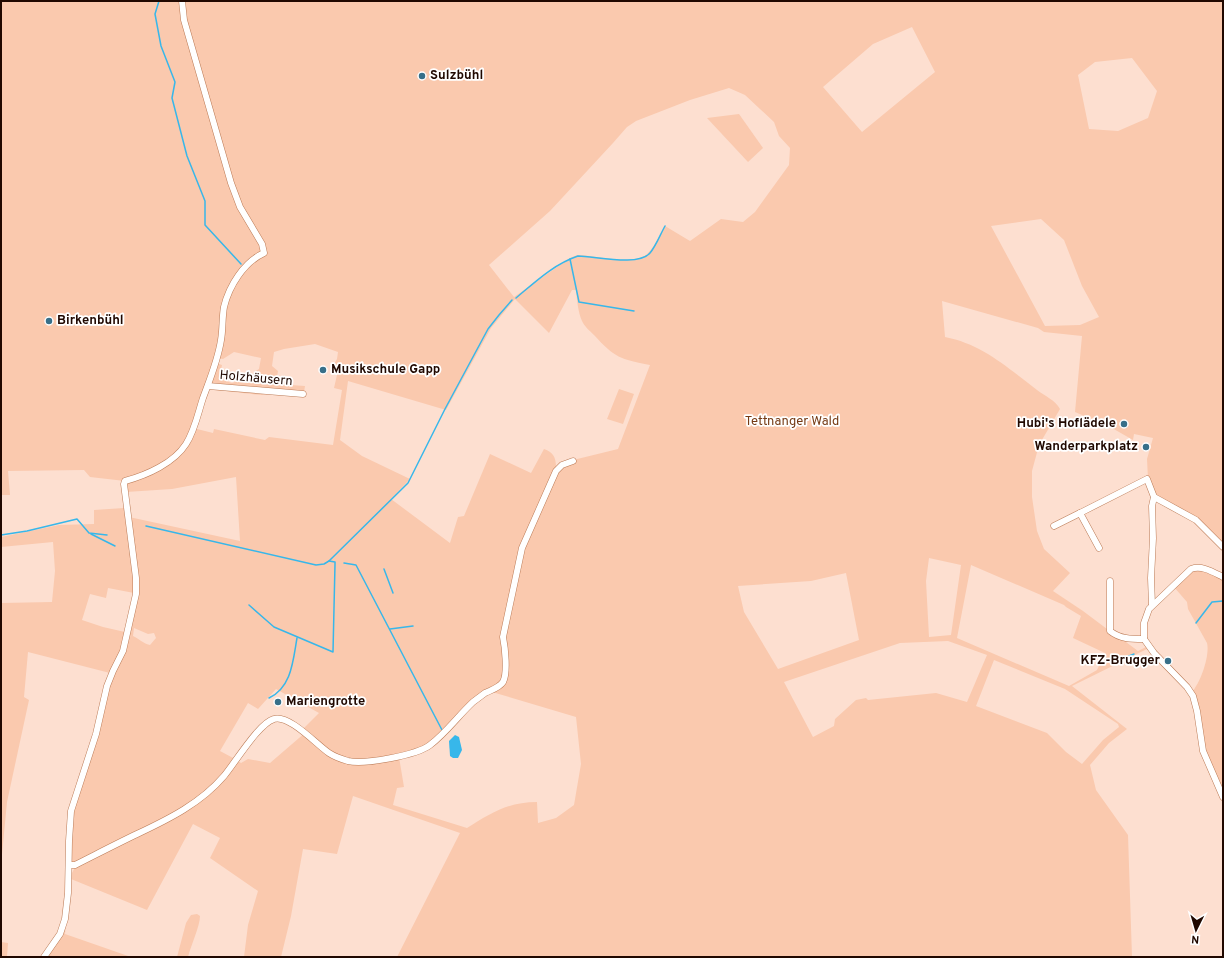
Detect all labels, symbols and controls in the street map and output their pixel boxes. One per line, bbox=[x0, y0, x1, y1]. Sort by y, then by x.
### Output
place label: Sulzbühl bbox=[430, 68, 483, 84]
marker: Sulzbühl bbox=[417, 71, 427, 81]
place label: Birkenbühl bbox=[57, 313, 124, 329]
marker: Birkenbühl bbox=[44, 316, 54, 326]
place label: Musikschule Gapp bbox=[331, 362, 440, 378]
marker: Musikschule Gapp bbox=[318, 365, 328, 375]
street label: Holzhäusern bbox=[219, 368, 293, 390]
park label: Tettnanger Wald bbox=[745, 414, 839, 430]
place label: Hubi's Hoflädele bbox=[1017, 416, 1116, 432]
marker: Hubi's Hoflädele bbox=[1119, 419, 1129, 429]
place label: Wanderparkplatz bbox=[1035, 439, 1138, 455]
marker: Wanderparkplatz bbox=[1141, 442, 1151, 452]
place label: KFZ-Brugger bbox=[1080, 653, 1161, 669]
marker: KFZ-Brugger bbox=[1163, 656, 1173, 666]
place label: Mariengrotte bbox=[286, 694, 365, 710]
marker: Mariengrotte bbox=[273, 697, 283, 707]
north arrow bbox=[1176, 910, 1216, 950]
text: N bbox=[1191, 932, 1200, 946]

